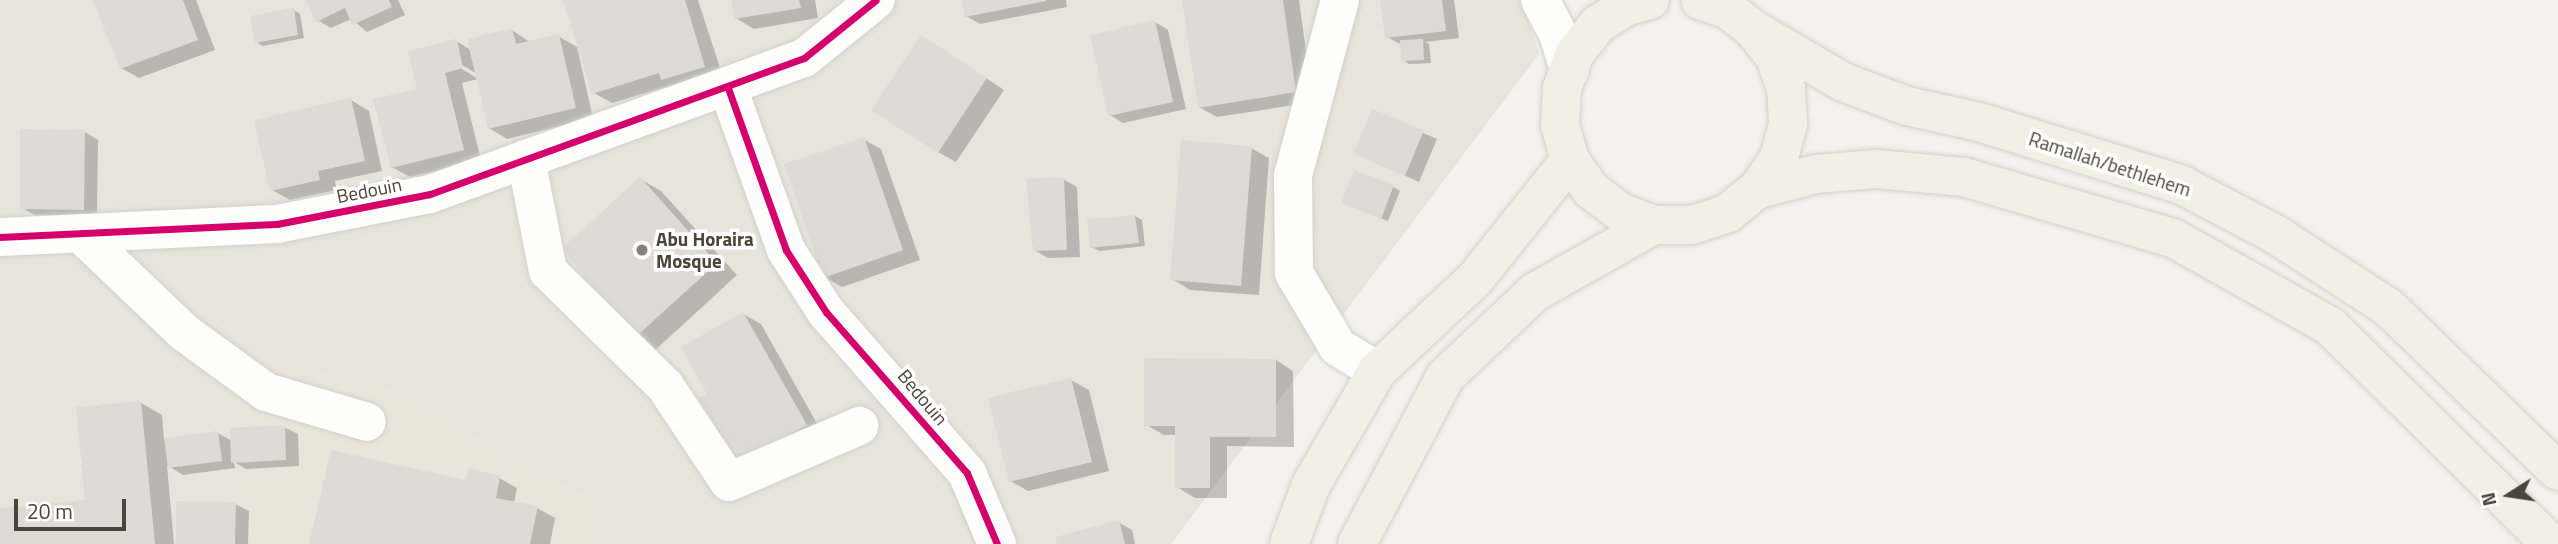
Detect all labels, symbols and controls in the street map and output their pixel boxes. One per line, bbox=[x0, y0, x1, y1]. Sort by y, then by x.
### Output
street label: Ramallah/bethlehem bbox=[2026, 127, 2194, 201]
street label: Bedouin bbox=[335, 173, 403, 207]
place label: Abu Horaira Mosque bbox=[656, 228, 754, 272]
marker: Abu Horaira Mosque bbox=[634, 242, 650, 258]
street label: Bedouin bbox=[893, 364, 953, 430]
north arrow bbox=[2474, 460, 2544, 530]
scale bar bbox=[18, 484, 130, 528]
text: N bbox=[2472, 490, 2504, 509]
text: 20 m bbox=[27, 495, 73, 527]

